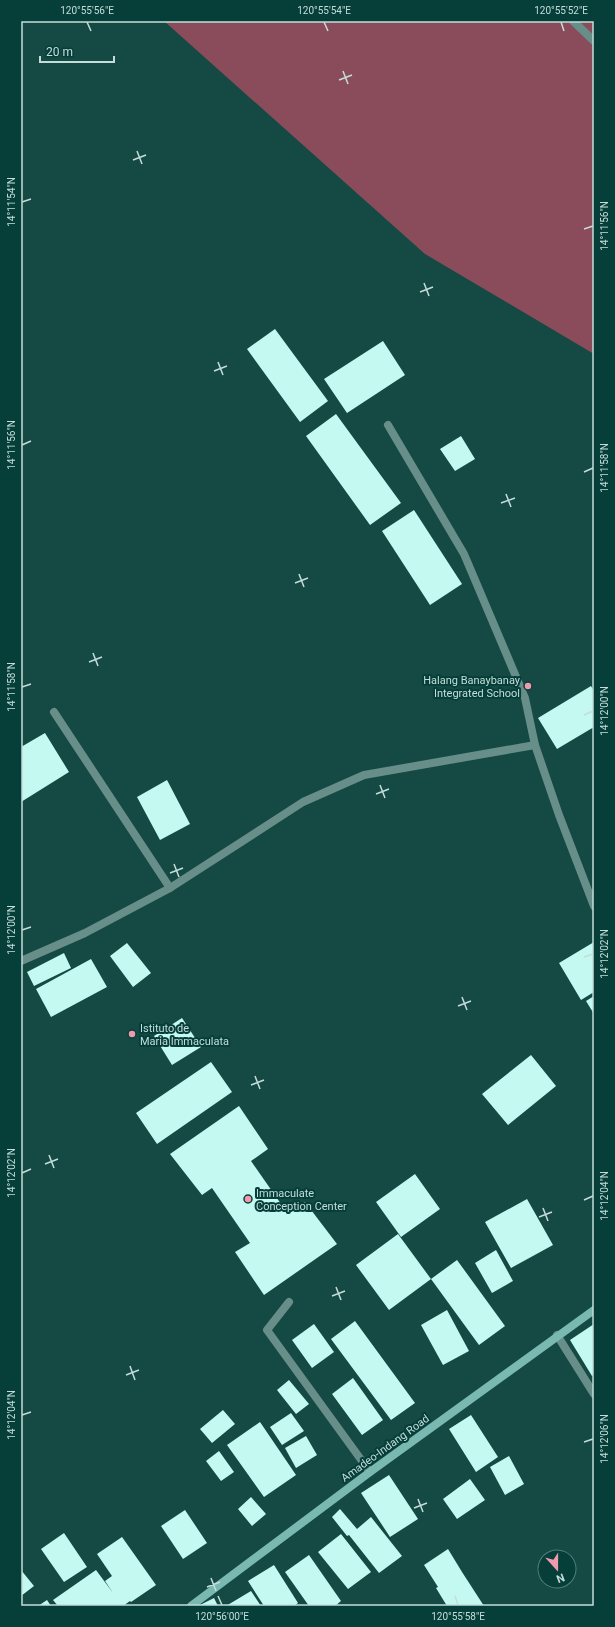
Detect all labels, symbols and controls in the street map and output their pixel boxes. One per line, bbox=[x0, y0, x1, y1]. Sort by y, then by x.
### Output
text: 120°55'56"E bbox=[60, 5, 114, 16]
text: 120°55'54"E bbox=[297, 5, 351, 16]
text: 120°55'52"E bbox=[534, 5, 588, 16]
scale bar bbox=[40, 38, 114, 64]
text: 20 m bbox=[46, 45, 73, 59]
text: 14°11'54"N bbox=[6, 177, 17, 227]
text: 14°11'56"N bbox=[599, 201, 610, 251]
text: 14°11'56"N bbox=[6, 420, 17, 470]
text: 14°11'58"N bbox=[599, 443, 610, 493]
text: 14°11'58"N bbox=[6, 662, 17, 712]
place label: Halang Banaybanay Integrated School bbox=[423, 674, 521, 700]
marker: Halang Banaybanay Integrated School bbox=[523, 681, 533, 691]
text: 14°12'00"N bbox=[599, 686, 610, 736]
text: 14°12'00"N bbox=[6, 905, 17, 955]
text: 14°12'02"N bbox=[599, 929, 610, 979]
place label: Istituto de Maria Immaculata bbox=[140, 1022, 229, 1048]
marker: Istituto de Maria Immaculata bbox=[127, 1029, 137, 1039]
text: 14°12'02"N bbox=[6, 1148, 17, 1198]
text: 14°12'04"N bbox=[599, 1171, 610, 1221]
place label: Immaculate Conception Center bbox=[256, 1187, 347, 1213]
marker: Immaculate Conception Center bbox=[243, 1194, 253, 1204]
text: 14°12'04"N bbox=[6, 1390, 17, 1440]
street label: Amadeo-Indang Road bbox=[339, 1412, 432, 1485]
text: 14°12'06"N bbox=[599, 1414, 610, 1464]
north arrow bbox=[537, 1549, 577, 1589]
text: N bbox=[554, 1570, 566, 1585]
text: 120°56'00"E bbox=[195, 1611, 249, 1622]
text: 120°55'58"E bbox=[431, 1611, 485, 1622]

